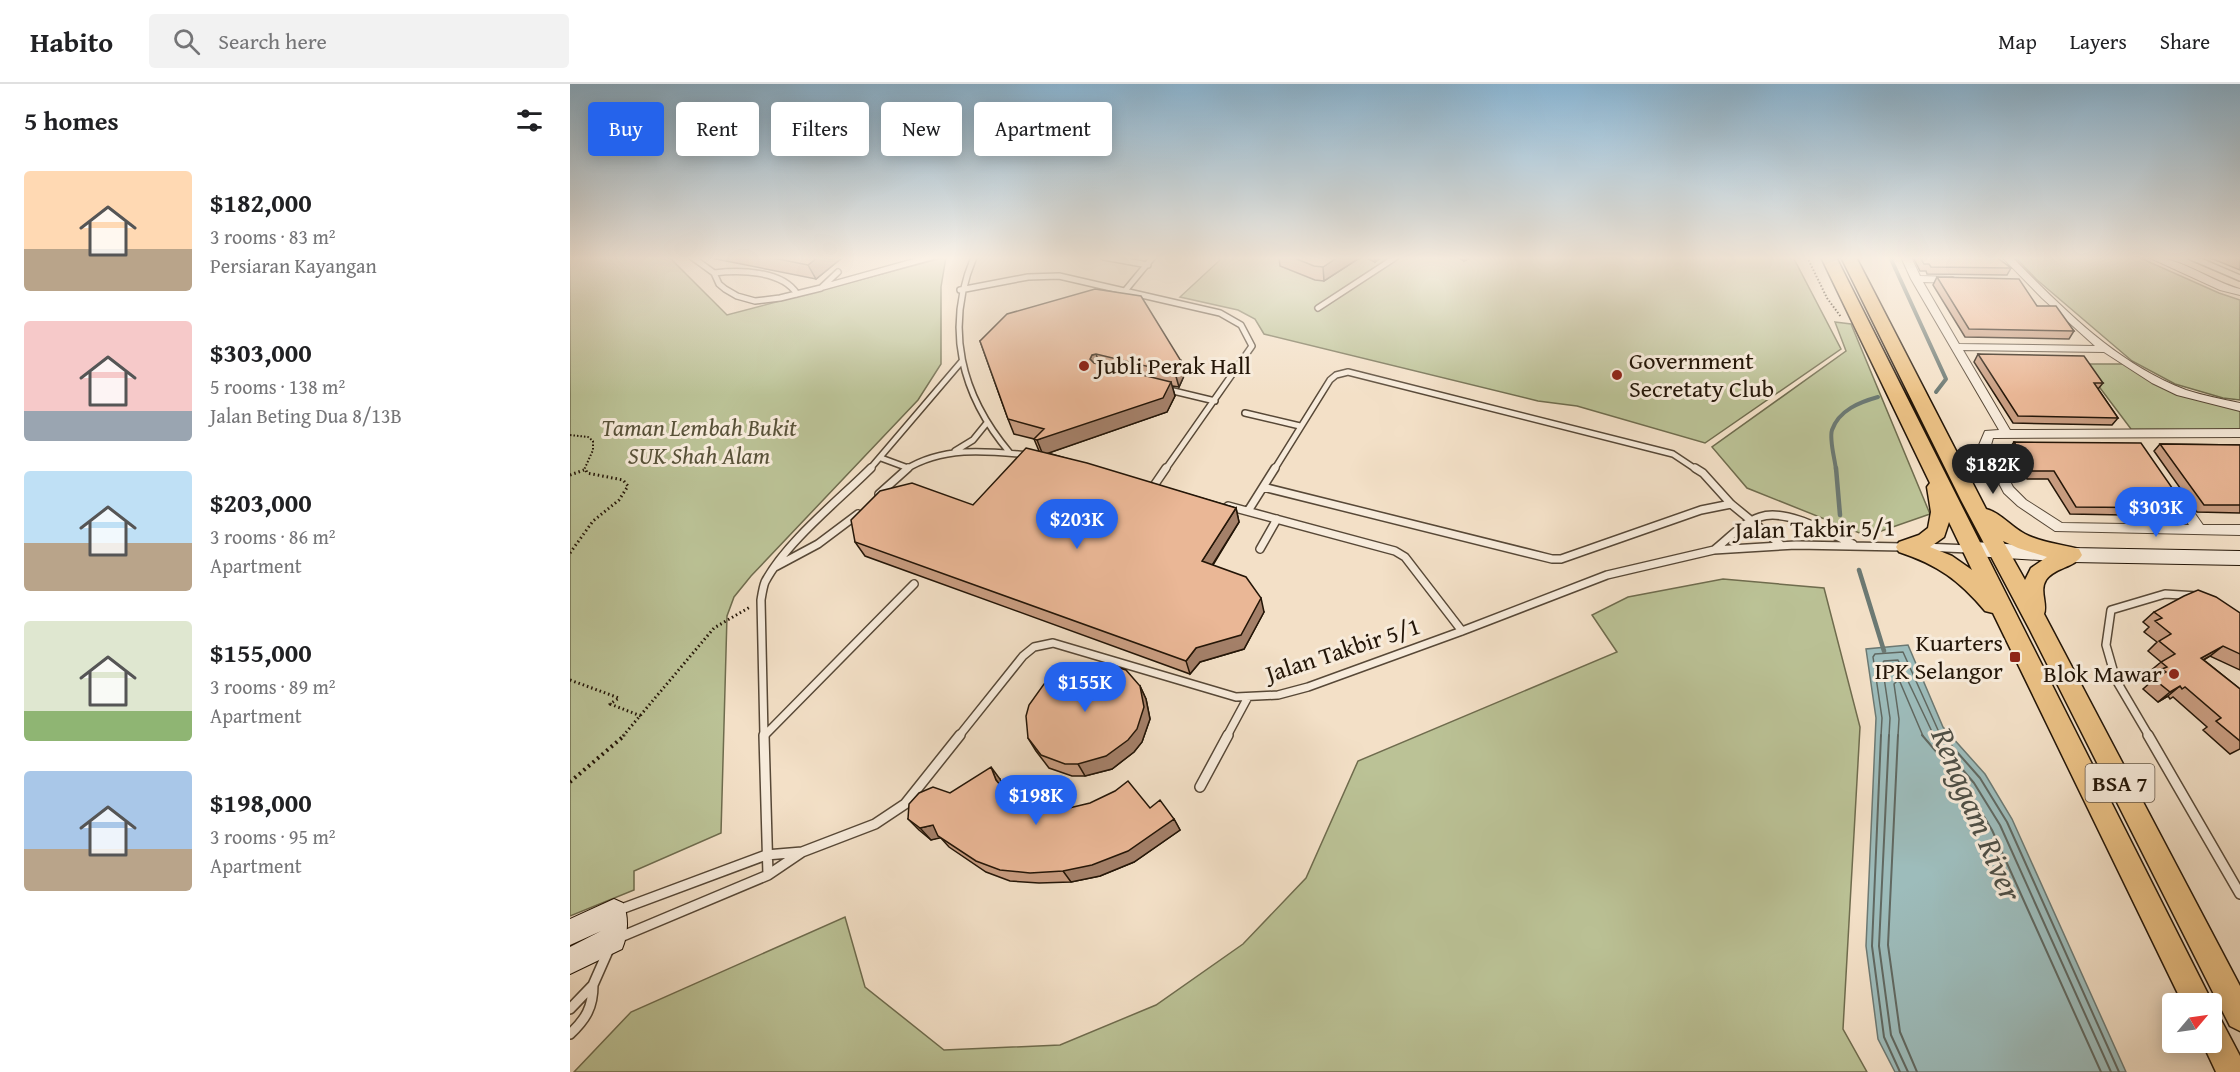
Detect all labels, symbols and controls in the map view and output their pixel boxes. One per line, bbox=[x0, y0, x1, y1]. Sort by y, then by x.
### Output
search box bbox=[149, 14, 569, 68]
text: Habito bbox=[30, 21, 113, 62]
icon: search bbox=[170, 25, 203, 58]
text: Search here bbox=[218, 25, 327, 57]
text: Map bbox=[1998, 26, 2037, 57]
text: Layers bbox=[2070, 26, 2127, 57]
text: Share bbox=[2160, 26, 2210, 57]
text: 5 homes bbox=[24, 101, 119, 140]
chip: Buy bbox=[588, 102, 664, 156]
chip: Rent bbox=[676, 102, 759, 156]
chip: Filters bbox=[771, 102, 869, 156]
chip: New bbox=[881, 102, 962, 156]
chip: Apartment bbox=[974, 102, 1112, 156]
icon: filters bbox=[513, 104, 546, 137]
text: $182,000 bbox=[210, 183, 312, 222]
icon: home bbox=[72, 195, 144, 267]
text: 3 rooms · 83 m² bbox=[210, 222, 336, 251]
text: Persiaran Kayangan bbox=[210, 251, 377, 280]
text: $303,000 bbox=[210, 333, 312, 372]
place label: Government Secretaty Club bbox=[1629, 343, 1774, 406]
icon: home bbox=[72, 345, 144, 417]
place label: Jubli Perak Hall bbox=[1093, 348, 1251, 383]
marker: Jubli Perak Hall bbox=[1077, 359, 1091, 373]
marker: Government Secretaty Club bbox=[1610, 368, 1624, 382]
text: 5 rooms · 138 m² bbox=[210, 372, 345, 401]
text: Jalan Beting Dua 8/13B bbox=[210, 401, 402, 430]
park label: Taman Lembah Bukit SUK Shah Alam bbox=[601, 410, 797, 473]
pin: $182K bbox=[1951, 444, 2035, 495]
text: $182K bbox=[1966, 449, 2020, 478]
text: $203,000 bbox=[210, 483, 312, 522]
pin: $303K bbox=[2114, 487, 2198, 538]
text: $303K bbox=[2129, 492, 2183, 521]
icon: home bbox=[72, 495, 144, 567]
pin: $203K bbox=[1035, 499, 1119, 550]
text: $203K bbox=[1050, 504, 1104, 533]
street label: Jalan Takbir 5/1 bbox=[1731, 510, 1896, 547]
text: 3 rooms · 86 m² bbox=[210, 522, 336, 551]
text: Apartment bbox=[210, 551, 302, 580]
street label: Jalan Takbir 5/1 bbox=[1258, 608, 1425, 692]
place label: Kuarters IPK Selangor bbox=[1875, 625, 2003, 688]
text: $155,000 bbox=[210, 633, 312, 672]
icon: home bbox=[72, 645, 144, 717]
marker: Kuarters IPK Selangor bbox=[2008, 650, 2022, 664]
place label: Blok Mawar bbox=[2043, 656, 2162, 691]
pin: $155K bbox=[1043, 662, 1127, 713]
text: $155K bbox=[1058, 667, 1112, 696]
marker: Blok Mawar bbox=[2167, 667, 2181, 681]
text: 3 rooms · 89 m² bbox=[210, 672, 336, 701]
text: Apartment bbox=[210, 701, 302, 730]
water label: Renggam River bbox=[1919, 719, 2036, 909]
road number: BSA 7 bbox=[2086, 764, 2154, 802]
pin: $198K bbox=[994, 775, 1078, 826]
text: $198K bbox=[1009, 780, 1063, 809]
text: $198,000 bbox=[210, 783, 312, 822]
icon: home bbox=[72, 795, 144, 867]
text: 3 rooms · 95 m² bbox=[210, 822, 336, 851]
text: Apartment bbox=[210, 851, 302, 880]
north arrow bbox=[2162, 993, 2222, 1053]
map controls bbox=[2162, 993, 2222, 1053]

